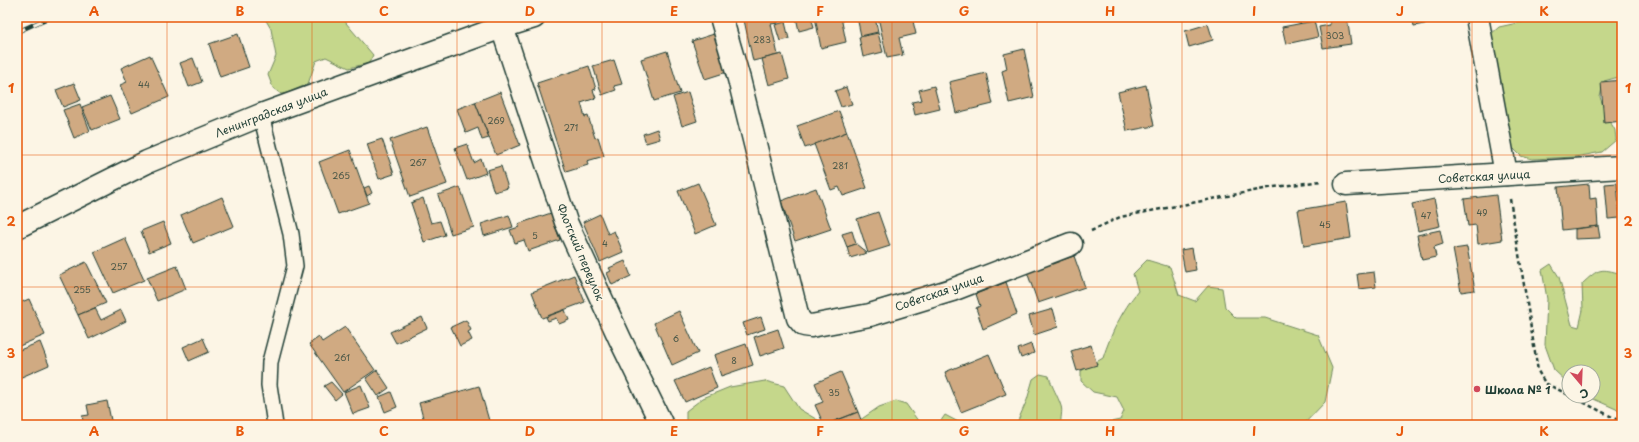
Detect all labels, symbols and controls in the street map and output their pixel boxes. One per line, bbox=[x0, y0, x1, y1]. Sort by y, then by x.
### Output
text: A bbox=[89, 1, 99, 20]
text: B bbox=[236, 1, 245, 20]
text: C bbox=[379, 1, 389, 20]
text: D bbox=[525, 1, 535, 20]
text: E bbox=[670, 1, 678, 20]
text: F bbox=[816, 1, 824, 20]
text: G bbox=[959, 1, 969, 20]
text: H bbox=[1105, 1, 1115, 20]
text: I bbox=[1252, 1, 1256, 20]
text: J bbox=[1396, 1, 1404, 20]
text: K bbox=[1539, 1, 1549, 20]
house number: 303 bbox=[1326, 28, 1344, 42]
house number: 283 bbox=[753, 32, 771, 46]
house number: 44 bbox=[138, 77, 150, 91]
text: 1 bbox=[8, 78, 14, 97]
text: 1 bbox=[1625, 78, 1631, 97]
street label: Ленинградская улица bbox=[212, 83, 330, 141]
house number: 269 bbox=[487, 113, 505, 127]
house number: 271 bbox=[564, 120, 578, 134]
house number: 267 bbox=[409, 155, 427, 169]
house number: 281 bbox=[832, 158, 848, 172]
street label: Советская улица bbox=[1437, 165, 1531, 187]
house number: 265 bbox=[332, 168, 350, 182]
street label: Флотский переулок bbox=[553, 201, 609, 303]
house number: 49 bbox=[1476, 205, 1488, 219]
house number: 47 bbox=[1421, 208, 1431, 222]
text: 2 bbox=[6, 211, 16, 230]
text: 2 bbox=[1623, 211, 1633, 230]
house number: 45 bbox=[1319, 217, 1331, 231]
house number: 5 bbox=[532, 228, 538, 242]
house number: 4 bbox=[602, 236, 608, 250]
house number: 257 bbox=[111, 259, 127, 273]
street label: Советская улица bbox=[893, 269, 985, 315]
house number: 255 bbox=[73, 282, 91, 296]
house number: 6 bbox=[673, 331, 679, 345]
text: 3 bbox=[7, 343, 16, 362]
text: 3 bbox=[1624, 343, 1633, 362]
house number: 261 bbox=[334, 350, 350, 364]
house number: 8 bbox=[731, 353, 737, 367]
north arrow bbox=[1561, 364, 1601, 404]
place label: Школа № 1 bbox=[1485, 381, 1550, 398]
marker: Школа № 1 bbox=[1472, 384, 1482, 394]
house number: 35 bbox=[828, 385, 840, 399]
text: С bbox=[1578, 385, 1591, 403]
text: A bbox=[89, 421, 99, 440]
text: B bbox=[236, 421, 245, 440]
text: C bbox=[379, 421, 389, 440]
text: D bbox=[525, 421, 535, 440]
text: E bbox=[670, 421, 678, 440]
text: F bbox=[816, 421, 824, 440]
text: G bbox=[959, 421, 969, 440]
text: H bbox=[1105, 421, 1115, 440]
text: I bbox=[1252, 421, 1256, 440]
text: J bbox=[1396, 421, 1404, 440]
text: K bbox=[1539, 421, 1549, 440]

